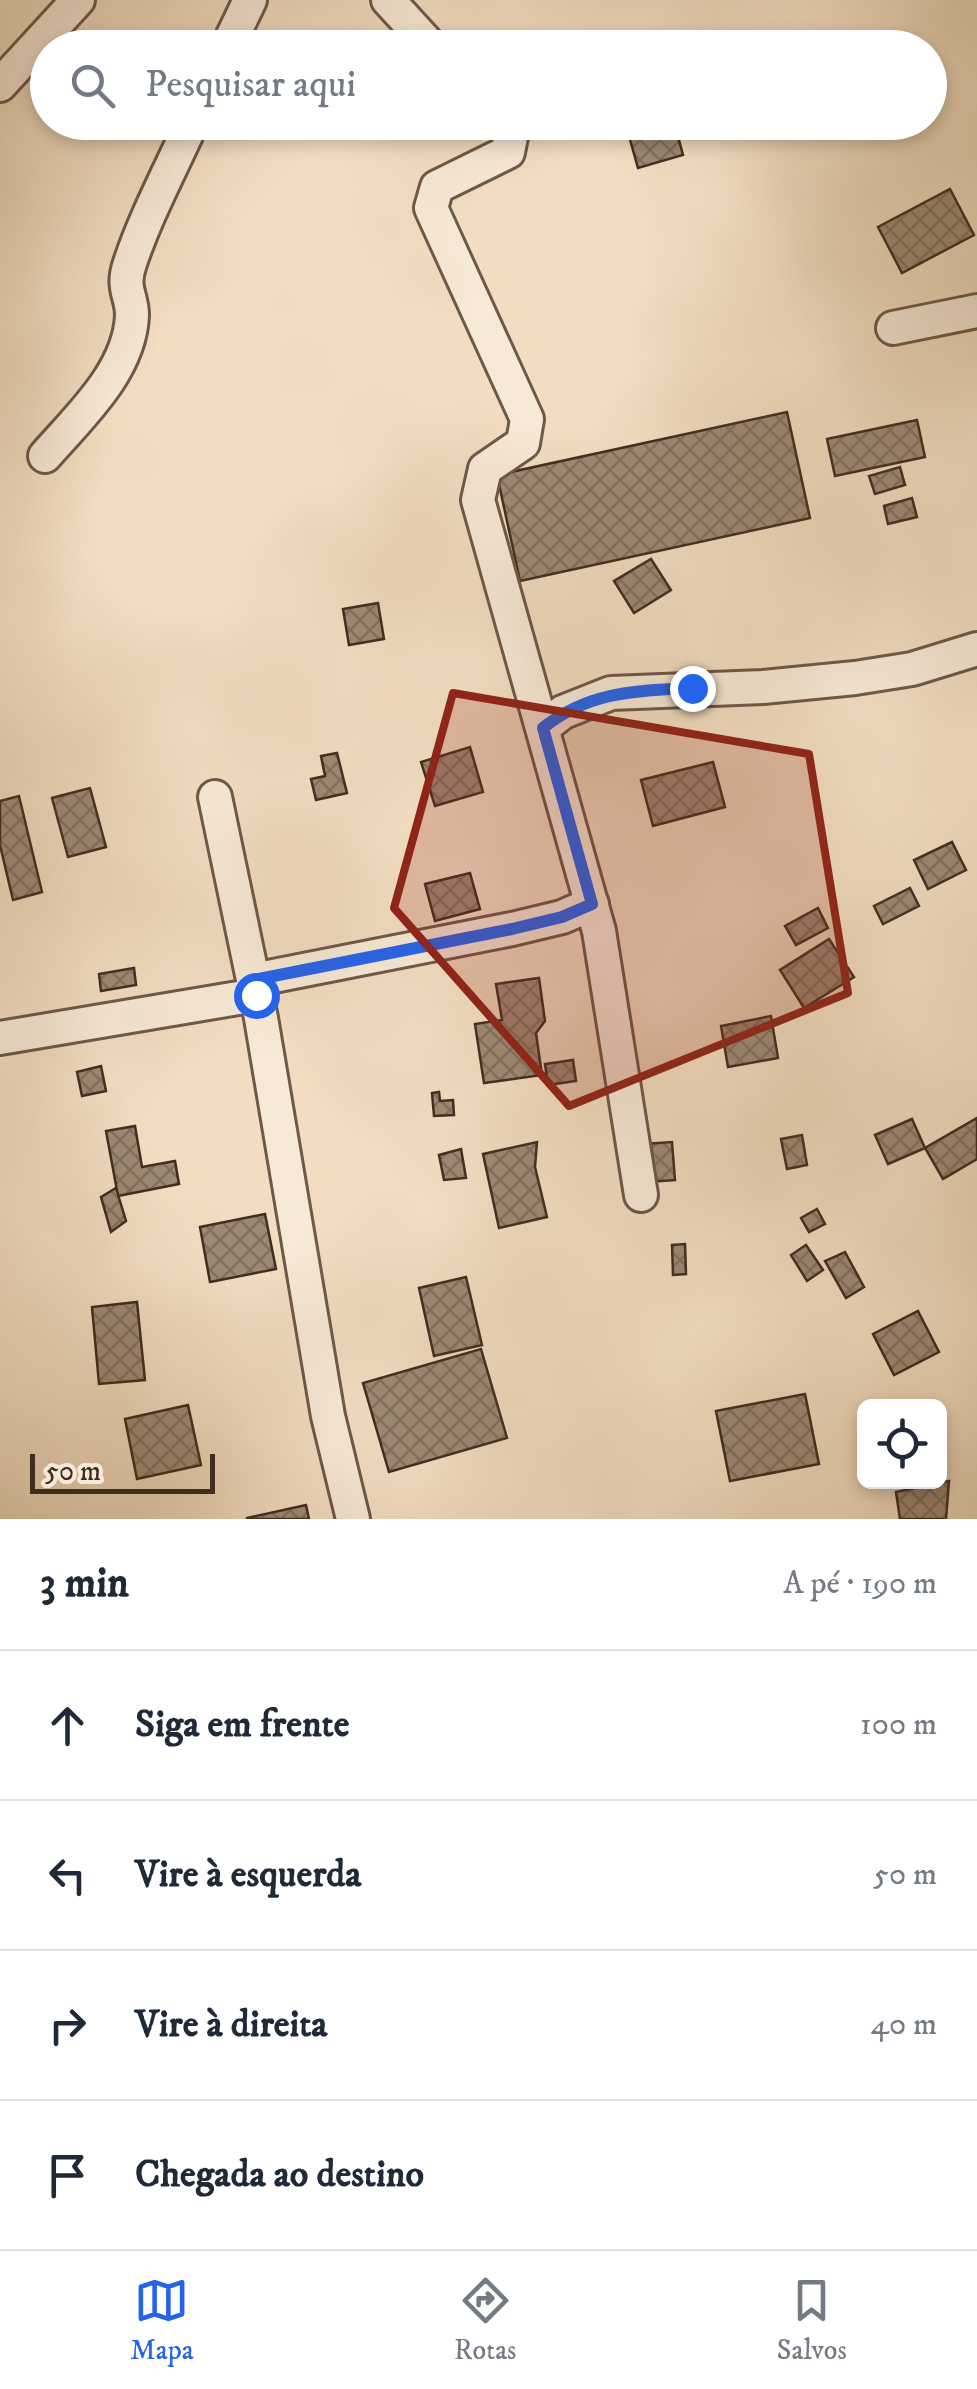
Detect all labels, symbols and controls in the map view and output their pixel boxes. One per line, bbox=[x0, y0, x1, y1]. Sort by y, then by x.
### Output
search box bbox=[30, 30, 947, 140]
icon: search bbox=[65, 58, 120, 113]
text: Pesquisar aqui bbox=[145, 61, 356, 109]
route end bbox=[670, 666, 716, 712]
route start bbox=[234, 973, 280, 1019]
map controls bbox=[857, 1399, 947, 1489]
button: locate bbox=[857, 1399, 947, 1489]
scale bar bbox=[30, 1449, 215, 1494]
text: 50 m bbox=[45, 1454, 101, 1489]
text: 3 min bbox=[40, 1558, 129, 1610]
text: A pé · 190 m bbox=[783, 1564, 937, 1604]
icon: ahead bbox=[40, 1698, 95, 1753]
text: Siga em frente bbox=[135, 1701, 349, 1749]
text: 100 m bbox=[860, 1705, 937, 1745]
icon: left bbox=[40, 1848, 95, 1903]
text: Vire à esquerda bbox=[135, 1851, 361, 1899]
text: 50 m bbox=[873, 1855, 937, 1895]
icon: right bbox=[40, 1998, 95, 2053]
text: Vire à direita bbox=[135, 2001, 327, 2049]
text: 40 m bbox=[870, 2005, 937, 2045]
icon: arrive bbox=[40, 2148, 95, 2203]
text: Chegada ao destino bbox=[135, 2151, 424, 2199]
tab: Mapa bbox=[130, 2273, 194, 2368]
tab: Rotas bbox=[454, 2273, 516, 2368]
tab: Salvos bbox=[777, 2273, 847, 2368]

